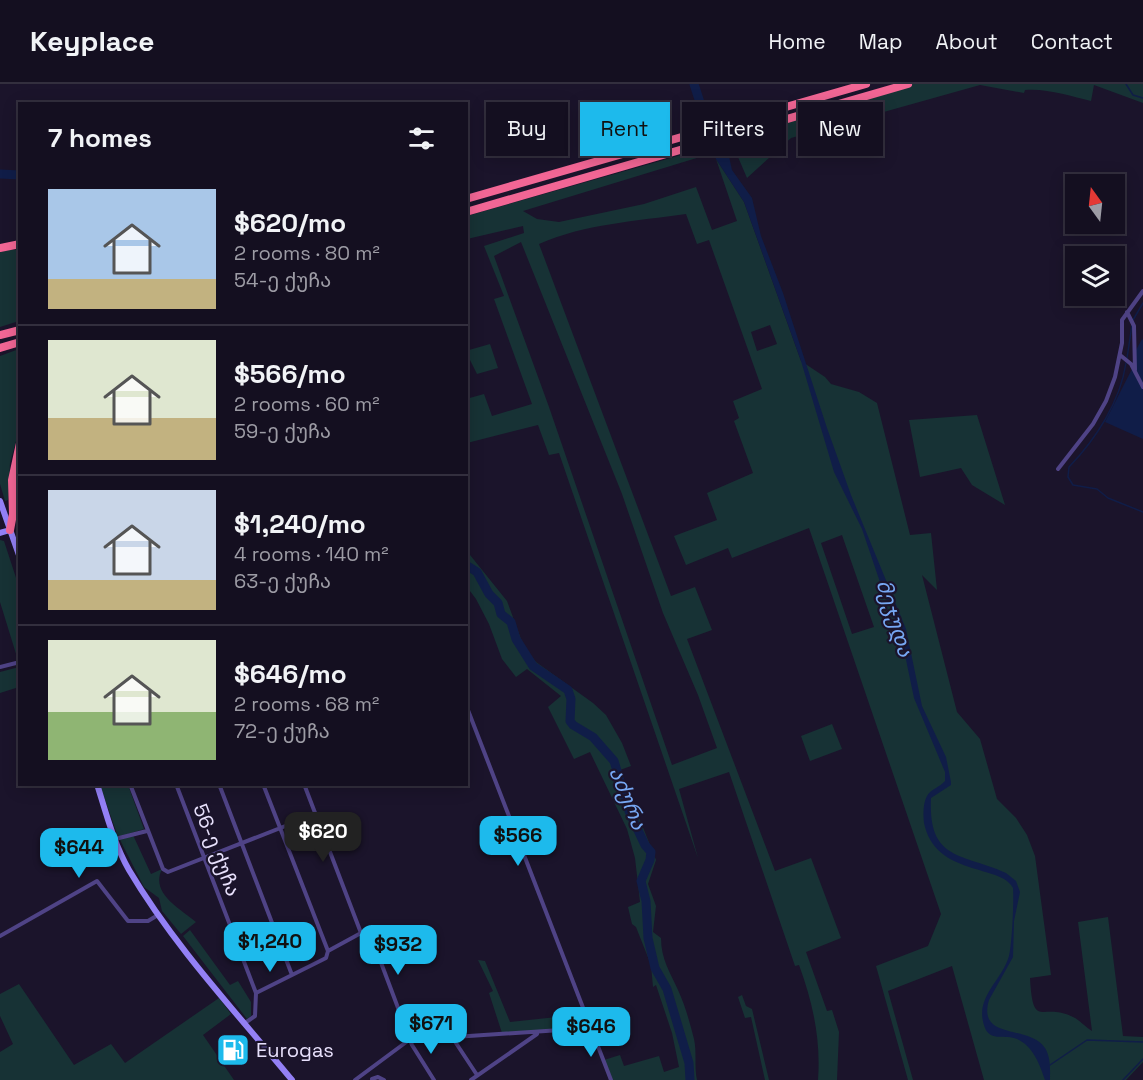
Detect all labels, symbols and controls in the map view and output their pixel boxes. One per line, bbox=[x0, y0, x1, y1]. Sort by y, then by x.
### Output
text: Keyplace bbox=[30, 23, 154, 59]
text: Home bbox=[768, 28, 826, 55]
text: Map bbox=[859, 28, 903, 55]
text: About bbox=[936, 28, 998, 55]
text: Contact bbox=[1031, 28, 1113, 55]
chip: Buy bbox=[486, 102, 568, 156]
chip: Rent bbox=[580, 102, 670, 156]
chip: Filters bbox=[682, 102, 786, 156]
chip: New bbox=[798, 102, 883, 156]
text: 7 homes bbox=[48, 121, 152, 155]
icon: filters bbox=[405, 122, 438, 155]
north arrow bbox=[1065, 174, 1125, 234]
map controls bbox=[1065, 174, 1125, 306]
text: $620/mo bbox=[234, 206, 346, 240]
icon: home bbox=[96, 213, 168, 285]
text: 2 rooms · 80 m² bbox=[234, 240, 380, 266]
button: layers bbox=[1065, 246, 1125, 306]
text: 54-ე ქუჩა bbox=[234, 267, 331, 293]
text: $566/mo bbox=[234, 357, 346, 391]
icon: home bbox=[96, 364, 168, 436]
text: 2 rooms · 60 m² bbox=[234, 391, 380, 417]
text: 59-ე ქუჩა bbox=[234, 418, 331, 444]
text: $1,240/mo bbox=[234, 507, 366, 541]
icon: home bbox=[96, 514, 168, 586]
text: 4 rooms · 140 m² bbox=[234, 541, 389, 567]
text: 63-ე ქუჩა bbox=[234, 568, 331, 594]
water label: მეჯუდა bbox=[871, 576, 920, 660]
text: $646/mo bbox=[234, 657, 347, 691]
icon: home bbox=[96, 664, 168, 736]
text: 2 rooms · 68 m² bbox=[234, 691, 379, 717]
text: 72-ე ქუჩა bbox=[234, 718, 330, 744]
water label: აძურა bbox=[603, 763, 653, 834]
street label: 56-ე ქუჩა bbox=[187, 800, 247, 900]
pin: $620 bbox=[287, 812, 359, 863]
pin: $566 bbox=[482, 816, 554, 867]
text: $620 bbox=[298, 818, 348, 844]
text: $566 bbox=[494, 822, 542, 848]
pin: $644 bbox=[43, 828, 115, 879]
text: $644 bbox=[54, 834, 104, 860]
pin: $1,240 bbox=[221, 922, 319, 973]
pin: $932 bbox=[362, 925, 434, 976]
text: $1,240 bbox=[238, 928, 302, 954]
text: $932 bbox=[374, 931, 422, 957]
pin: $671 bbox=[395, 1004, 467, 1055]
pin: $646 bbox=[555, 1007, 627, 1058]
text: $671 bbox=[409, 1010, 453, 1036]
text: $646 bbox=[566, 1013, 616, 1039]
fuel station icon: Eurogas bbox=[215, 1032, 251, 1068]
place label: Eurogas bbox=[256, 1037, 334, 1063]

